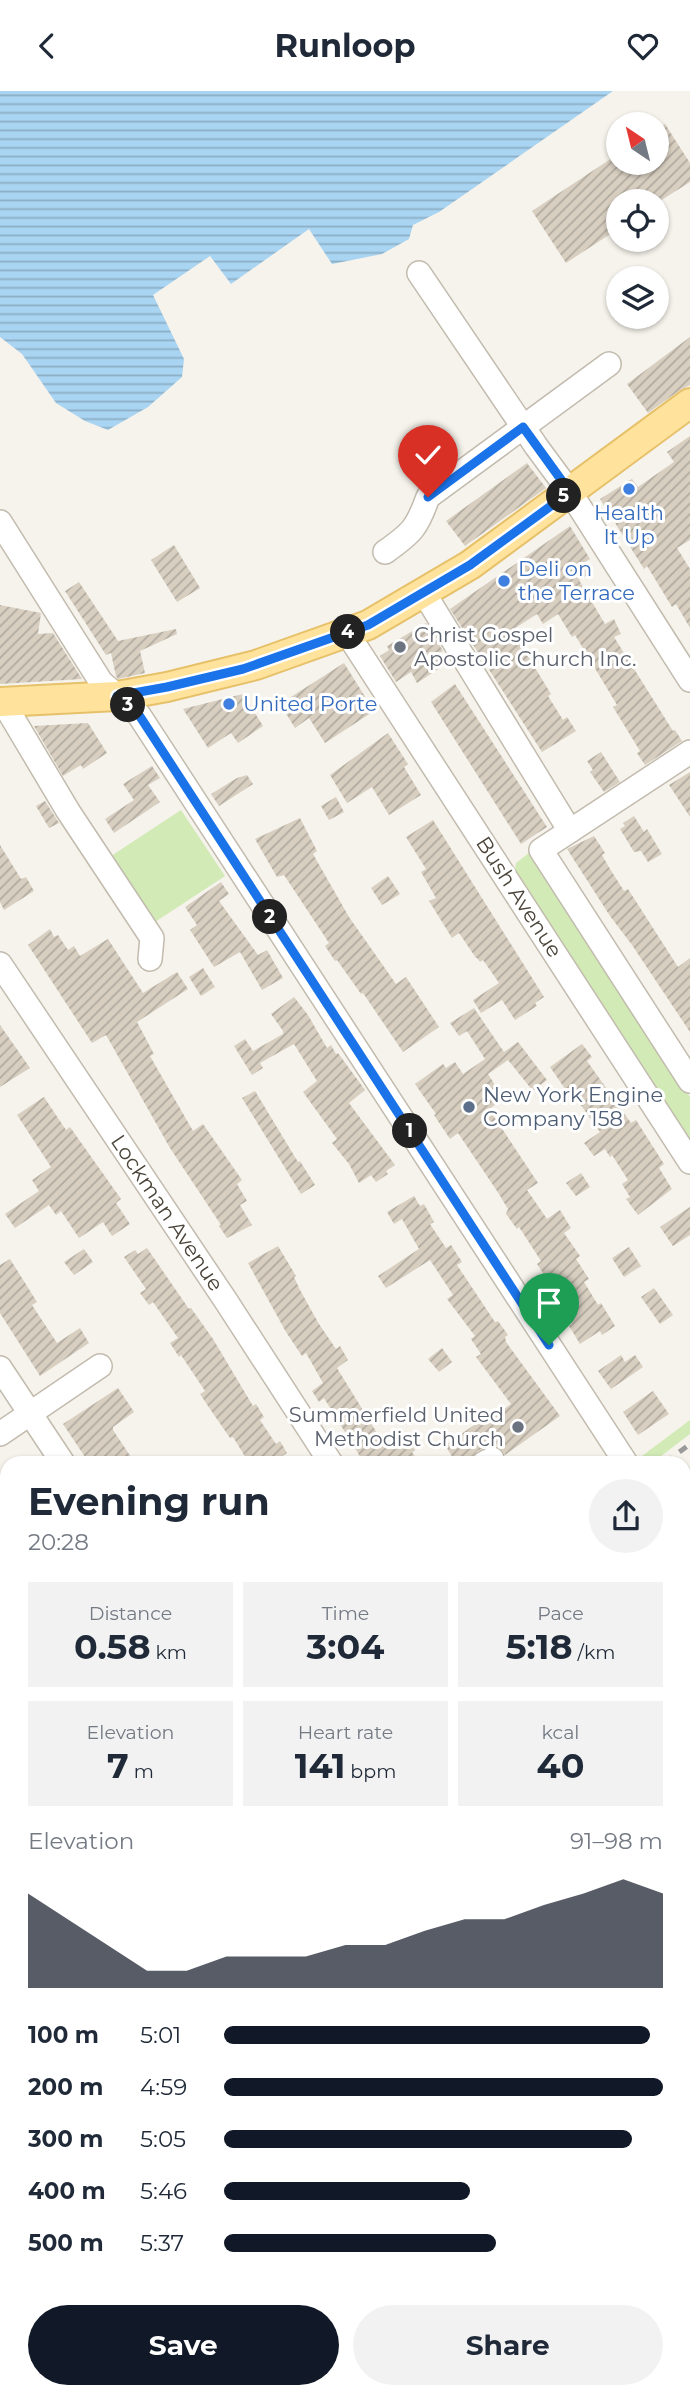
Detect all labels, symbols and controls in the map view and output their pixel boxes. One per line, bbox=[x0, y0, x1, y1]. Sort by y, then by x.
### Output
text: Runloop bbox=[274, 26, 416, 65]
icon: back bbox=[28, 27, 66, 65]
icon: heart bbox=[624, 27, 662, 65]
north arrow bbox=[606, 112, 668, 175]
map controls bbox=[606, 112, 669, 329]
button: locate bbox=[606, 189, 669, 252]
button: layers bbox=[606, 266, 669, 329]
pin bbox=[398, 425, 458, 497]
icon: check bbox=[409, 436, 447, 474]
pin: 5 bbox=[546, 479, 582, 513]
marker: Health It Up bbox=[621, 481, 637, 497]
text: 5 bbox=[558, 484, 569, 507]
place label: Health It Up bbox=[594, 500, 664, 549]
place label: Deli on the Terrace bbox=[518, 556, 635, 605]
marker: Deli on the Terrace bbox=[496, 573, 512, 589]
pin: 4 bbox=[330, 615, 366, 649]
text: 4 bbox=[341, 620, 354, 643]
place label: Christ Gospel Apostolic Church Inc. bbox=[414, 622, 637, 671]
marker: Christ Gospel Apostolic Church Inc. bbox=[392, 639, 408, 655]
pin: 3 bbox=[110, 687, 146, 723]
place label: United Porte bbox=[243, 691, 377, 716]
text: 3 bbox=[122, 693, 133, 716]
marker: United Porte bbox=[221, 696, 237, 712]
street label: Bush Avenue bbox=[471, 832, 568, 962]
pin: 2 bbox=[252, 899, 288, 935]
text: 2 bbox=[264, 905, 275, 928]
place label: New York Engine Company 158 bbox=[483, 1082, 663, 1131]
marker: New York Engine Company 158 bbox=[461, 1099, 477, 1115]
pin: 1 bbox=[392, 1114, 428, 1149]
text: 1 bbox=[406, 1119, 413, 1142]
street label: Lockman Avenue bbox=[106, 1130, 229, 1296]
pin bbox=[519, 1273, 579, 1345]
icon: arrive bbox=[530, 1284, 568, 1322]
place label: Summerfield United Methodist Church bbox=[289, 1402, 504, 1451]
marker: Summerfield United Methodist Church bbox=[510, 1419, 526, 1435]
text: Evening run bbox=[28, 1478, 270, 1525]
button: share bbox=[589, 1479, 663, 1553]
text: 20:28 bbox=[28, 1528, 89, 1556]
text: Distance bbox=[89, 1602, 172, 1625]
text: Time bbox=[322, 1602, 369, 1625]
text: Pace bbox=[537, 1602, 584, 1625]
text: 0.58 bbox=[74, 1625, 151, 1668]
text: 3:04 bbox=[307, 1625, 384, 1668]
text: 5:18 bbox=[506, 1625, 573, 1668]
text: km bbox=[151, 1641, 187, 1664]
text: /km bbox=[573, 1641, 615, 1664]
text: Elevation bbox=[87, 1721, 174, 1744]
text: Heart rate bbox=[298, 1721, 393, 1744]
text: kcal bbox=[542, 1721, 579, 1744]
text: 7 bbox=[107, 1744, 129, 1787]
text: 141 bbox=[295, 1744, 345, 1787]
text: 40 bbox=[537, 1744, 584, 1787]
text: m bbox=[129, 1760, 154, 1783]
text: bpm bbox=[345, 1760, 396, 1783]
text: Elevation bbox=[28, 1827, 134, 1855]
text: 91–98 m bbox=[570, 1827, 663, 1855]
text: 100 m bbox=[28, 2021, 99, 2049]
text: 5:01 bbox=[140, 2021, 181, 2049]
text: 200 m bbox=[28, 2073, 103, 2101]
text: 4:59 bbox=[140, 2073, 187, 2101]
text: 300 m bbox=[28, 2125, 104, 2153]
text: 5:05 bbox=[140, 2125, 186, 2153]
text: 400 m bbox=[28, 2177, 106, 2205]
text: 5:46 bbox=[140, 2177, 187, 2205]
text: 500 m bbox=[28, 2229, 104, 2257]
text: 5:37 bbox=[140, 2229, 184, 2257]
button: Save bbox=[28, 2305, 339, 2385]
button: Share bbox=[353, 2305, 663, 2385]

